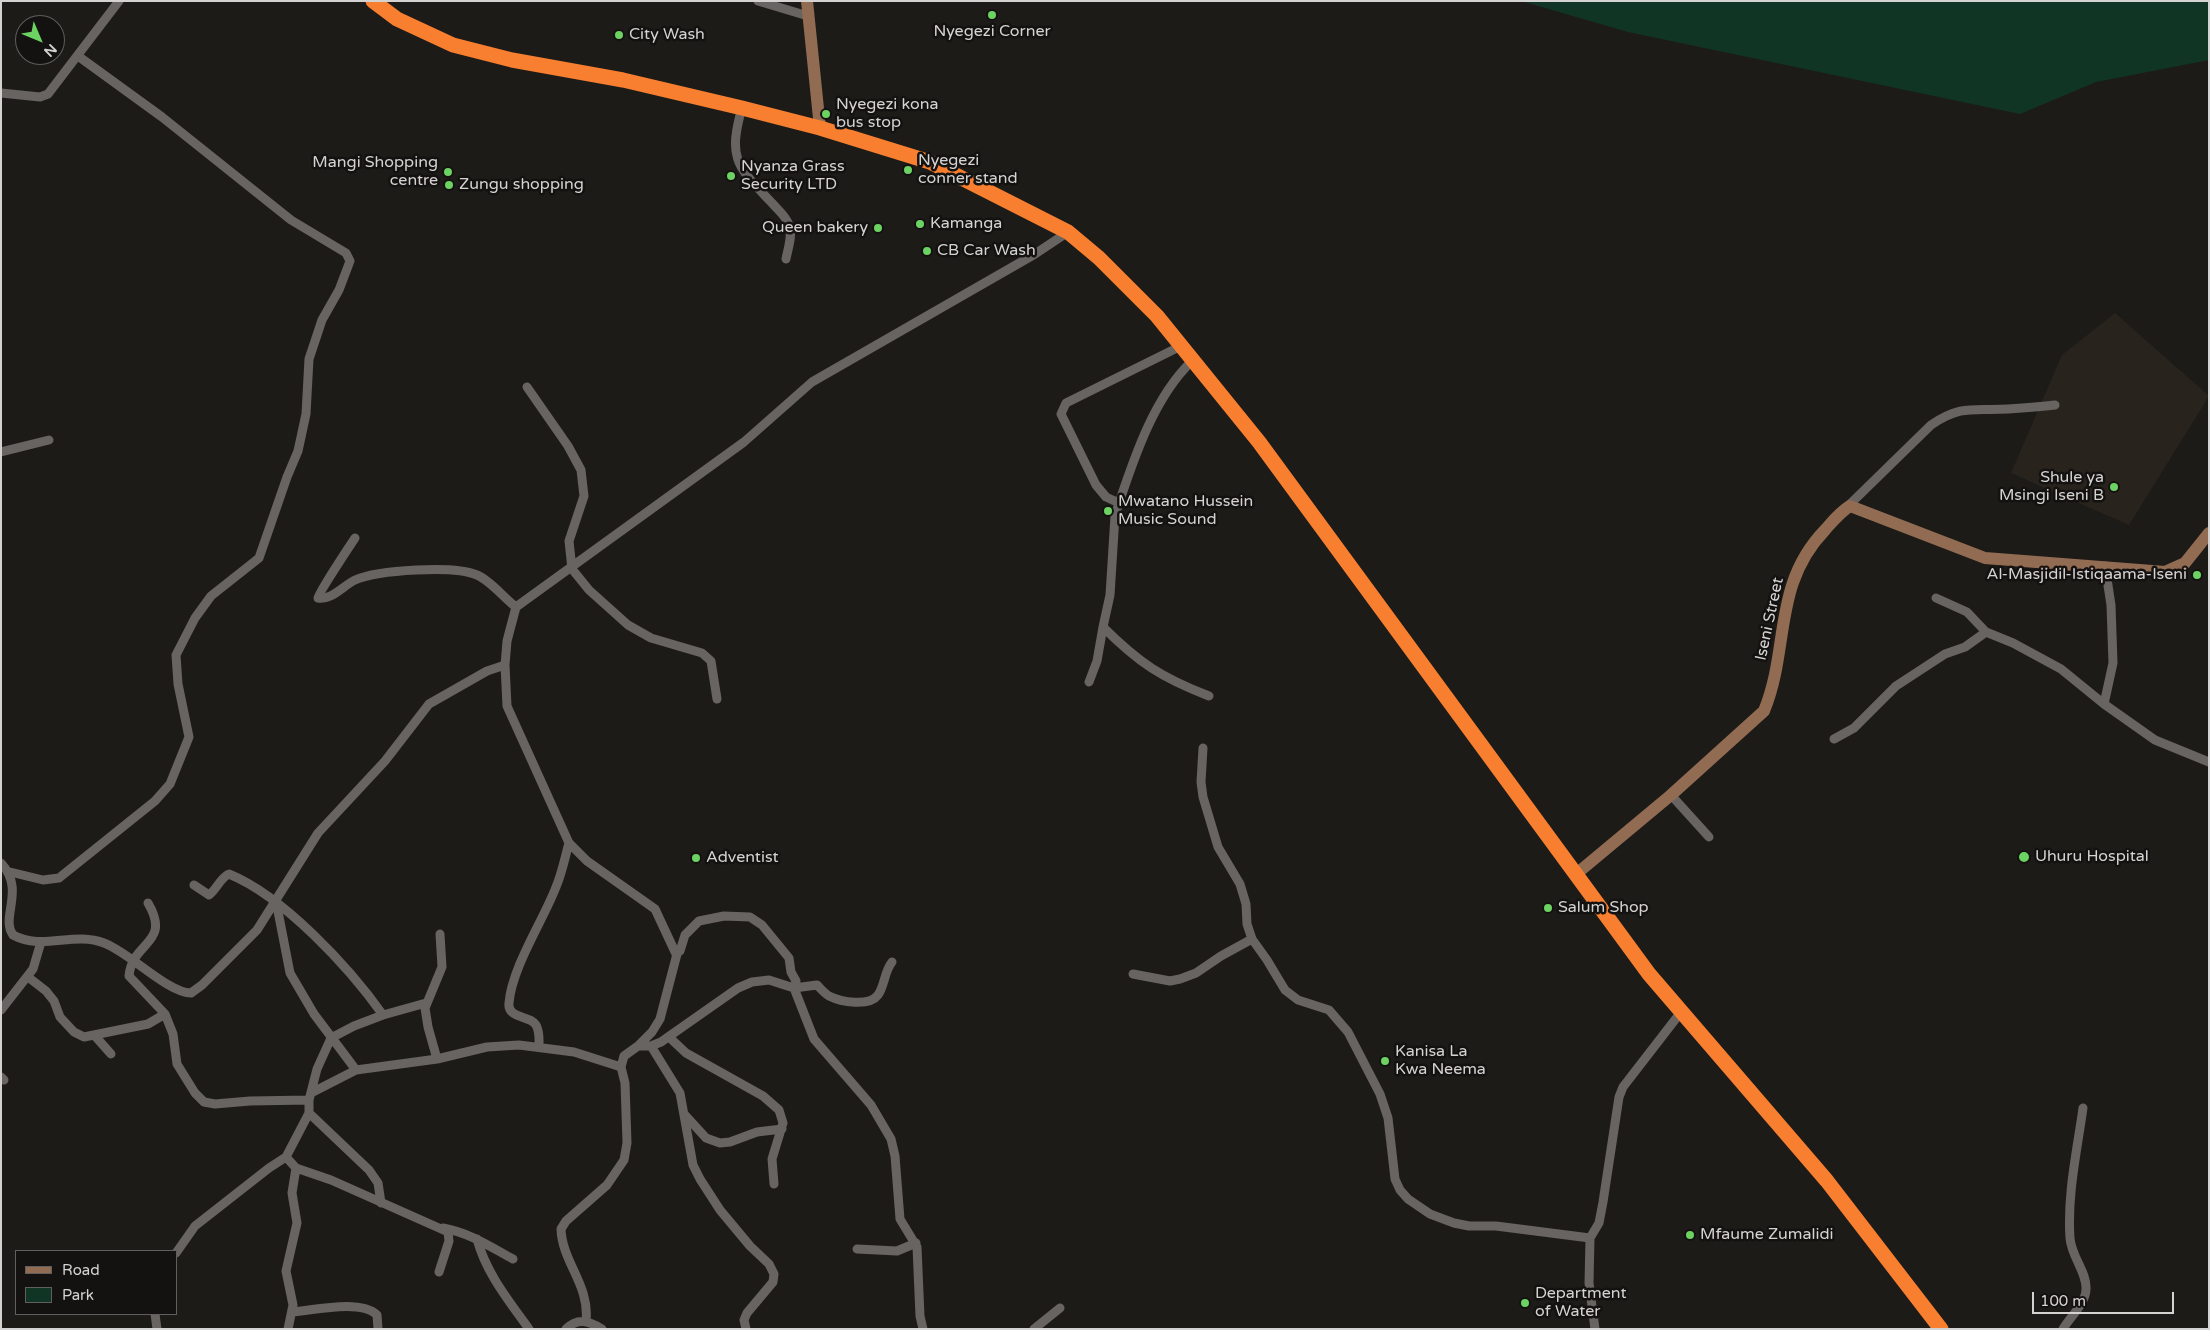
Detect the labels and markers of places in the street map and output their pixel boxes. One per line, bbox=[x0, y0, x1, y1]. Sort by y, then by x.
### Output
marker: Nyegezi Corner bbox=[986, 9, 998, 21]
place label: Nyegezi Corner bbox=[933, 22, 1051, 42]
place label: City Wash bbox=[629, 25, 705, 45]
marker: City Wash bbox=[613, 29, 625, 41]
place label: Nyegezi kona bus stop bbox=[836, 95, 939, 133]
marker: Nyegezi kona bus stop bbox=[820, 108, 832, 120]
place label: Nyegezi conner stand bbox=[918, 151, 1018, 189]
place label: Mangi Shopping centre bbox=[312, 153, 438, 191]
place label: Nyanza Grass Security LTD bbox=[741, 157, 845, 195]
marker: Nyegezi conner stand bbox=[902, 164, 914, 176]
marker: Mangi Shopping centre bbox=[442, 166, 454, 178]
marker: Nyanza Grass Security LTD bbox=[725, 170, 737, 182]
place label: Zungu shopping bbox=[459, 175, 584, 195]
marker: Zungu shopping bbox=[443, 179, 455, 191]
place label: Kamanga bbox=[930, 214, 1002, 234]
place label: Queen bakery bbox=[762, 218, 868, 238]
marker: Kamanga bbox=[914, 218, 926, 230]
marker: Queen bakery bbox=[872, 222, 884, 234]
place label: CB Car Wash bbox=[937, 241, 1036, 261]
marker: CB Car Wash bbox=[921, 245, 933, 257]
place label: Shule ya Msingi Iseni B bbox=[1999, 468, 2104, 506]
marker: Shule ya Msingi Iseni B bbox=[2108, 481, 2120, 493]
place label: Mwatano Hussein Music Sound bbox=[1118, 492, 1253, 530]
marker: Mwatano Hussein Music Sound bbox=[1102, 505, 1114, 517]
place label: Al-Masjidil-Istiqaama-Iseni bbox=[1987, 565, 2187, 585]
marker: Al-Masjidil-Istiqaama-Iseni bbox=[2191, 569, 2203, 581]
place label: Uhuru Hospital bbox=[2035, 847, 2149, 867]
place label: Adventist bbox=[706, 848, 779, 868]
marker: Uhuru Hospital bbox=[2017, 850, 2031, 864]
marker: Adventist bbox=[690, 852, 702, 864]
place label: Salum Shop bbox=[1558, 898, 1649, 918]
marker: Salum Shop bbox=[1542, 902, 1554, 914]
place label: Kanisa La Kwa Neema bbox=[1395, 1042, 1486, 1080]
marker: Kanisa La Kwa Neema bbox=[1379, 1055, 1391, 1067]
place label: Mfaume Zumalidi bbox=[1700, 1225, 1834, 1245]
marker: Mfaume Zumalidi bbox=[1684, 1229, 1696, 1241]
place label: Department of Water bbox=[1535, 1284, 1627, 1322]
marker: Department of Water bbox=[1519, 1297, 1531, 1309]

